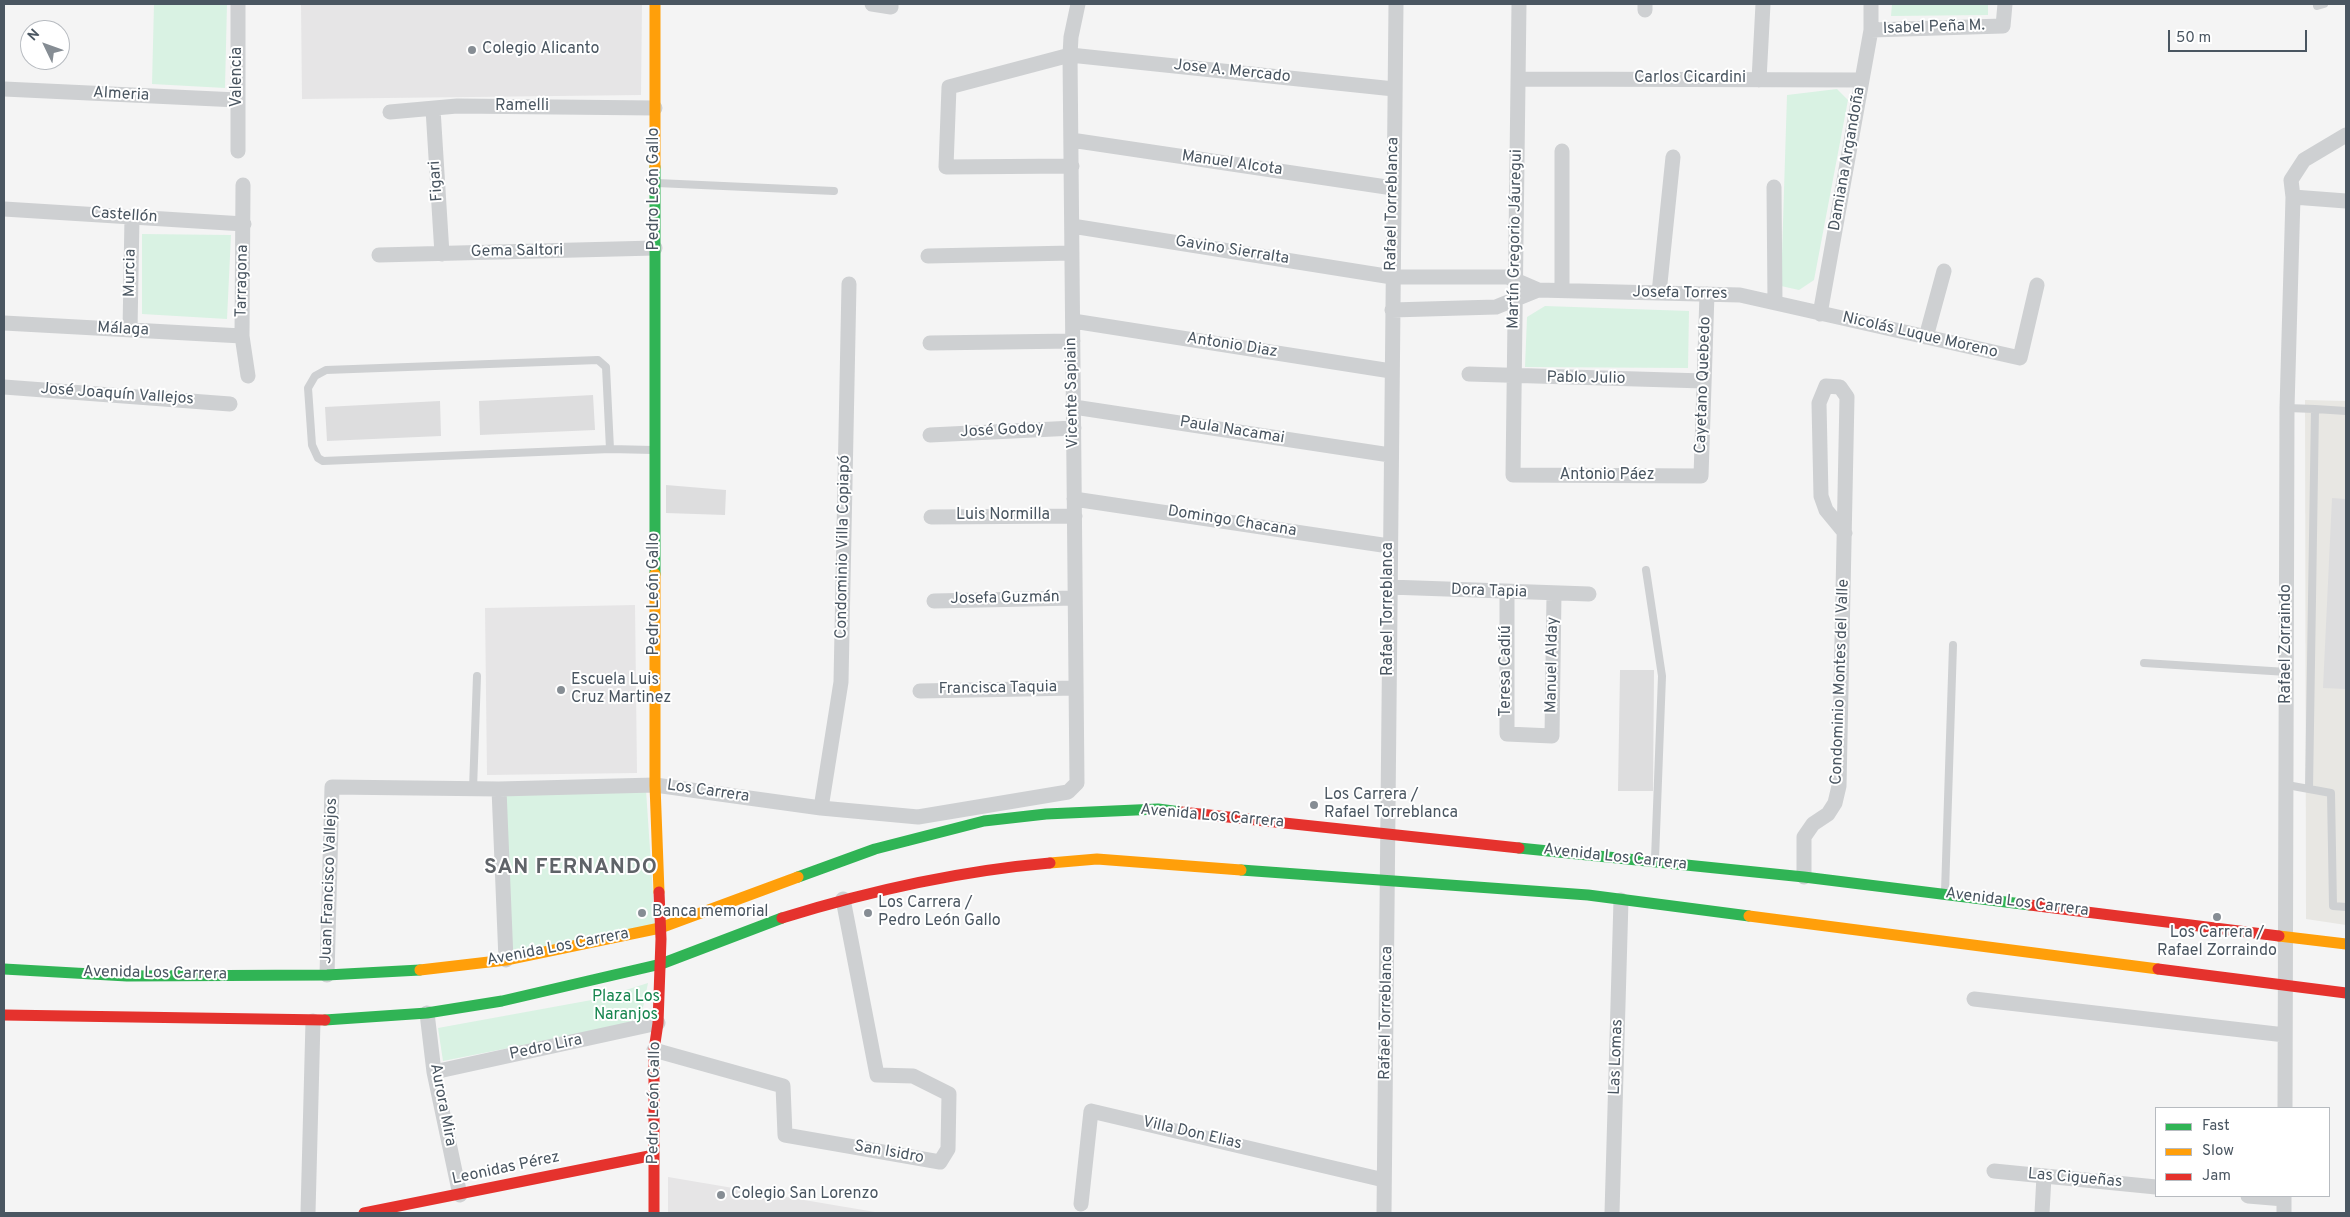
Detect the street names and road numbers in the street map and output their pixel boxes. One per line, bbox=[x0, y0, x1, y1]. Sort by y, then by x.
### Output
street label: Isabel Peña M. bbox=[1883, 17, 1985, 39]
street label: Valencia bbox=[228, 47, 248, 107]
street label: Jose A. Mercado bbox=[1173, 56, 1291, 88]
street label: Carlos Cicardini bbox=[1634, 69, 1746, 89]
street label: Almeria bbox=[92, 84, 150, 106]
street label: Damiana Argandoña bbox=[1826, 85, 1870, 233]
street label: Ramelli bbox=[495, 97, 549, 117]
street label: Pedro León Gallo bbox=[645, 128, 665, 250]
street label: Rafael Torreblanca bbox=[1382, 137, 1404, 271]
street label: Manuel Alcota bbox=[1180, 147, 1284, 181]
street label: Martín Gregorio Jáuregui bbox=[1505, 149, 1527, 329]
street label: Figari bbox=[426, 160, 448, 202]
street label: Castellón bbox=[90, 204, 158, 228]
street label: Gavino Sierralta bbox=[1174, 233, 1290, 269]
street label: Gema Saltori bbox=[470, 242, 564, 262]
street label: Tarragona bbox=[233, 244, 253, 318]
street label: Murcia bbox=[121, 249, 141, 297]
street label: Josefa Torres bbox=[1632, 284, 1728, 304]
street label: Nicolás Luque Moreno bbox=[1840, 309, 2000, 363]
street label: Cayetano Quebedo bbox=[1692, 316, 1716, 454]
street label: Málaga bbox=[97, 319, 149, 341]
street label: Antonio Diaz bbox=[1185, 329, 1279, 363]
street label: Vicente Sapiain bbox=[1062, 337, 1084, 449]
street label: Pablo Julio bbox=[1546, 369, 1626, 389]
street label: José Joaquín Vallejos bbox=[40, 380, 194, 410]
street label: Paula Nacamai bbox=[1178, 413, 1286, 449]
street label: José Godoy bbox=[960, 419, 1044, 443]
street label: Condominio Villa Copiapó bbox=[833, 455, 855, 639]
street label: Antonio Páez bbox=[1559, 466, 1655, 486]
street label: Domingo Chacana bbox=[1166, 502, 1298, 542]
street label: Luis Normilla bbox=[956, 506, 1050, 526]
street label: Pedro León Gallo bbox=[645, 533, 665, 655]
street label: Rafael Torreblanca bbox=[1379, 542, 1399, 676]
street label: Condominio Montes del Valle bbox=[1828, 579, 1854, 785]
street label: Dora Tapia bbox=[1451, 581, 1527, 603]
street label: Rafael Zorraindo bbox=[2277, 584, 2297, 704]
street label: Josefa Guzmán bbox=[950, 588, 1060, 610]
street label: Manuel Alday bbox=[1543, 617, 1563, 713]
street label: Teresa Cadiú bbox=[1497, 625, 1517, 717]
street label: Francisca Taquia bbox=[939, 678, 1057, 700]
street label: Los Carrera bbox=[666, 777, 750, 807]
street label: Juan Francisco Vallejos bbox=[318, 798, 342, 964]
street label: Avenida Los Carrera bbox=[1139, 801, 1285, 833]
street label: Avenida Los Carrera bbox=[1542, 841, 1688, 875]
street label: Avenida Los Carrera bbox=[1944, 885, 2090, 921]
street label: Avenida Los Carrera bbox=[485, 925, 631, 971]
street label: Rafael Torreblanca bbox=[1376, 946, 1398, 1080]
street label: Avenida Los Carrera bbox=[83, 963, 227, 985]
street label: Las Lomas bbox=[1606, 1019, 1628, 1095]
street label: Pedro Lira bbox=[508, 1031, 584, 1065]
street label: Pedro León Gallo bbox=[644, 1041, 666, 1165]
street label: Aurora Mira bbox=[425, 1062, 459, 1148]
street label: Villa Don Elias bbox=[1141, 1113, 1243, 1155]
street label: San Isidro bbox=[853, 1137, 925, 1169]
street label: Leonidas Pérez bbox=[450, 1148, 562, 1190]
street label: Las Cigueñas bbox=[2027, 1165, 2123, 1193]

